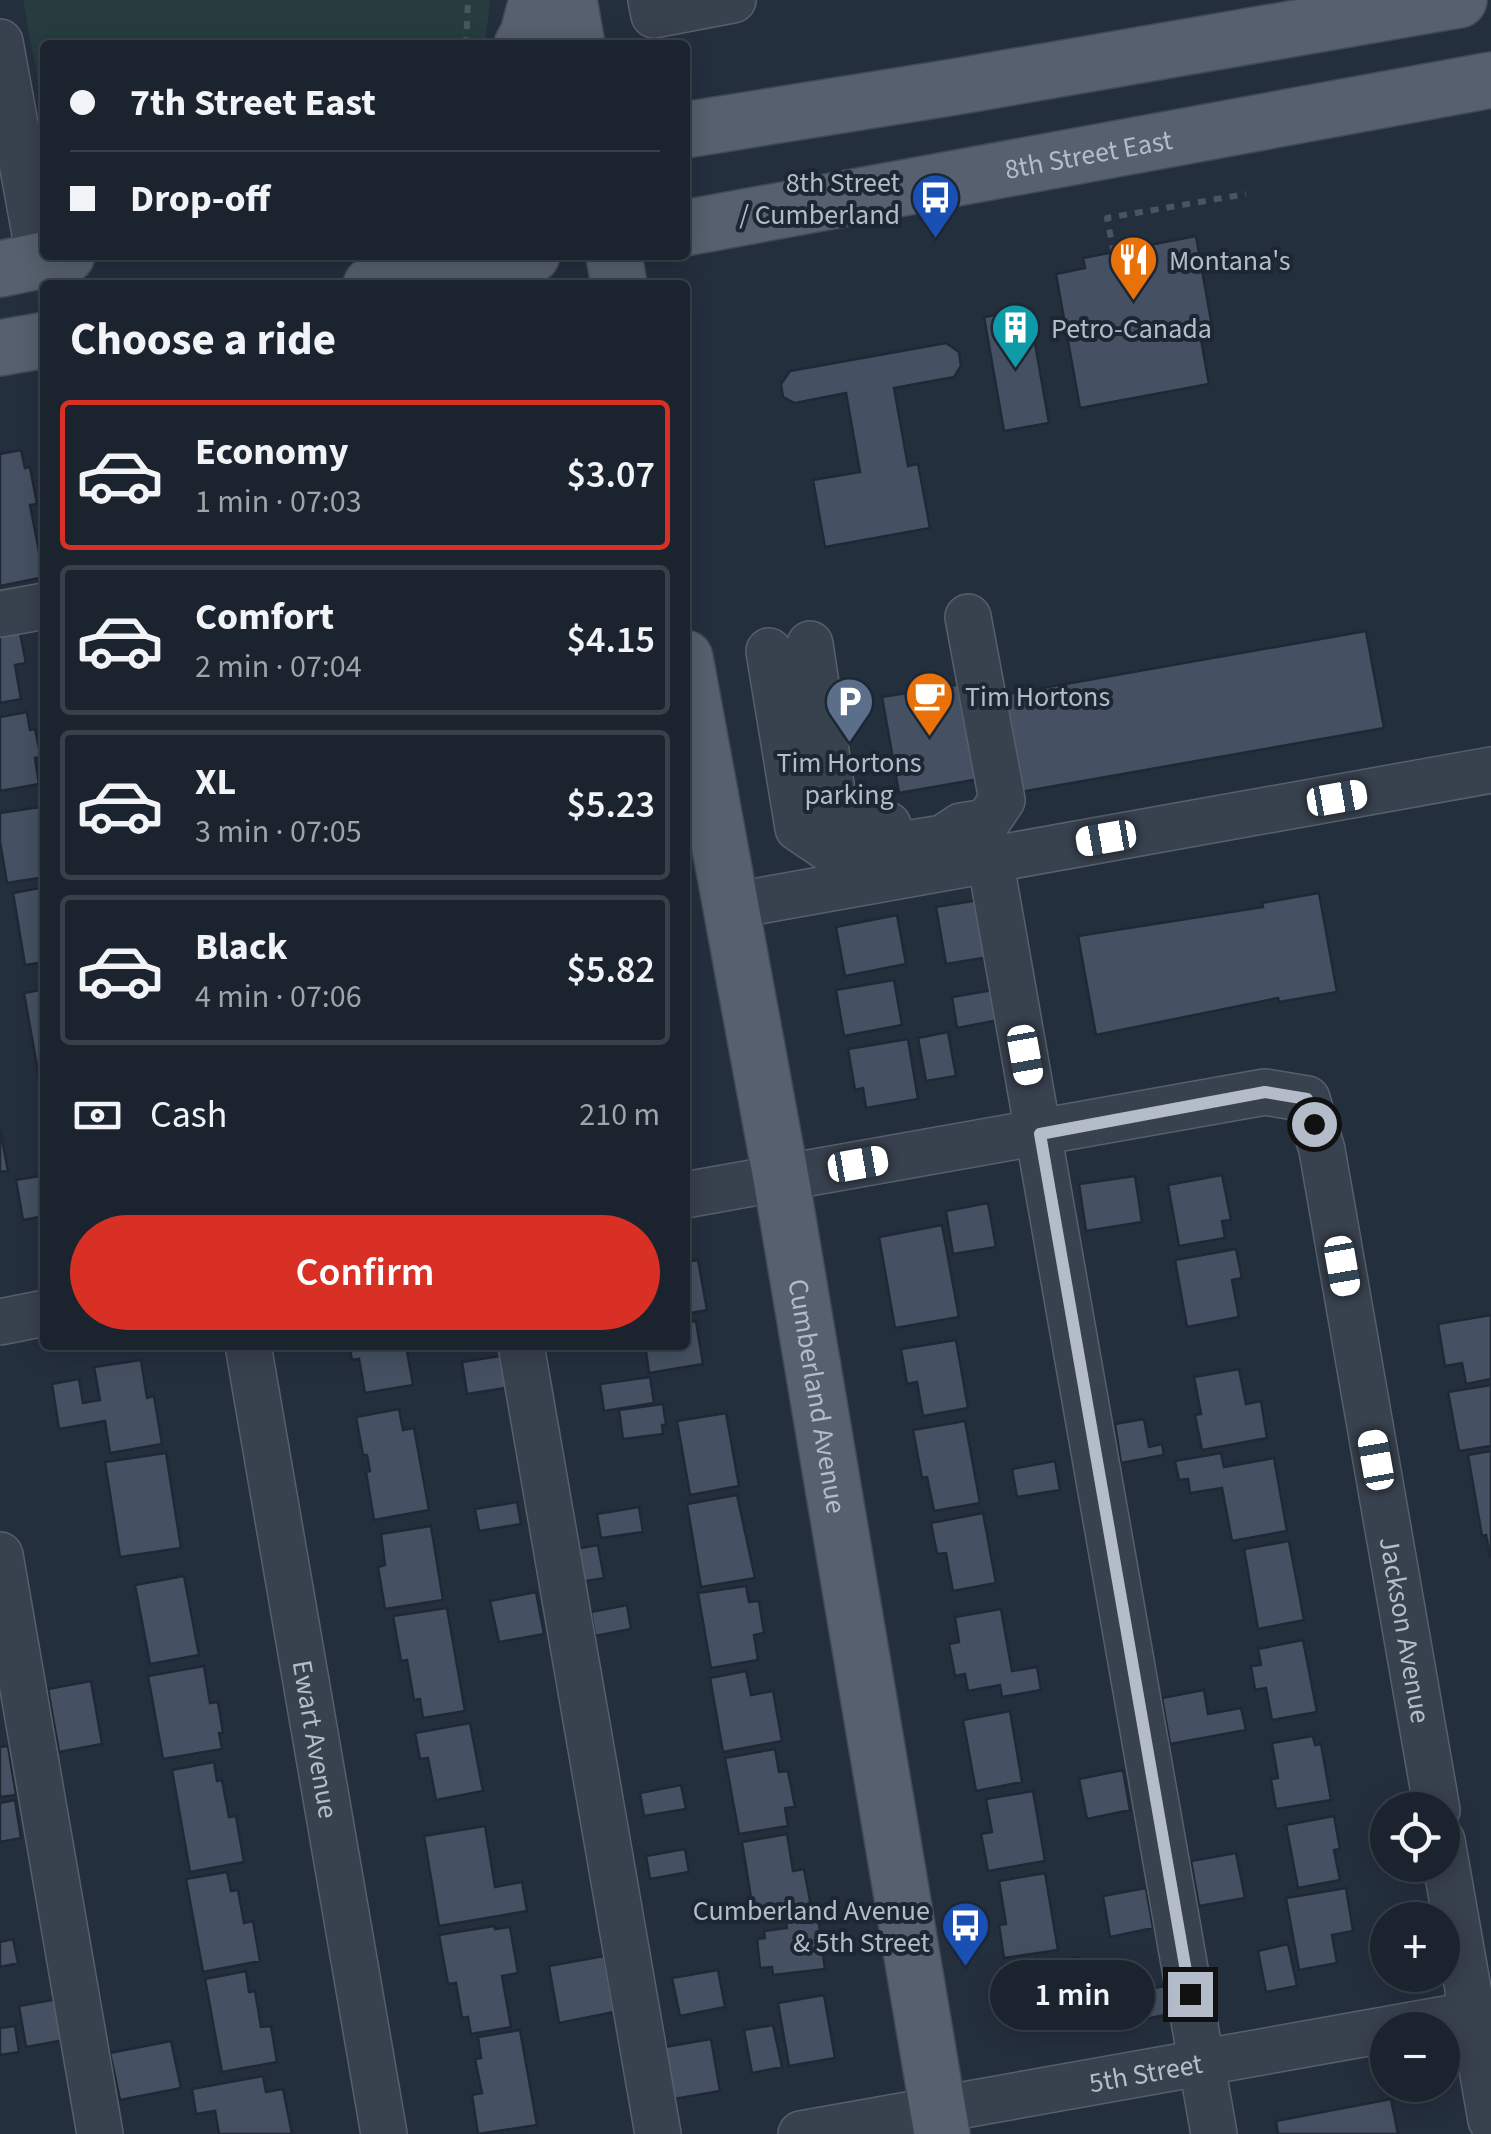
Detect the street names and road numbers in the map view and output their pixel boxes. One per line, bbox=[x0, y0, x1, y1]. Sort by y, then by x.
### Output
street label: 8th Street East bbox=[1001, 120, 1176, 190]
street label: Cumberland Avenue bbox=[777, 1276, 856, 1517]
street label: Jackson Avenue bbox=[1369, 1534, 1441, 1726]
street label: Ewart Avenue bbox=[282, 1657, 348, 1822]
street label: 5th Street bbox=[1086, 2044, 1206, 2103]

